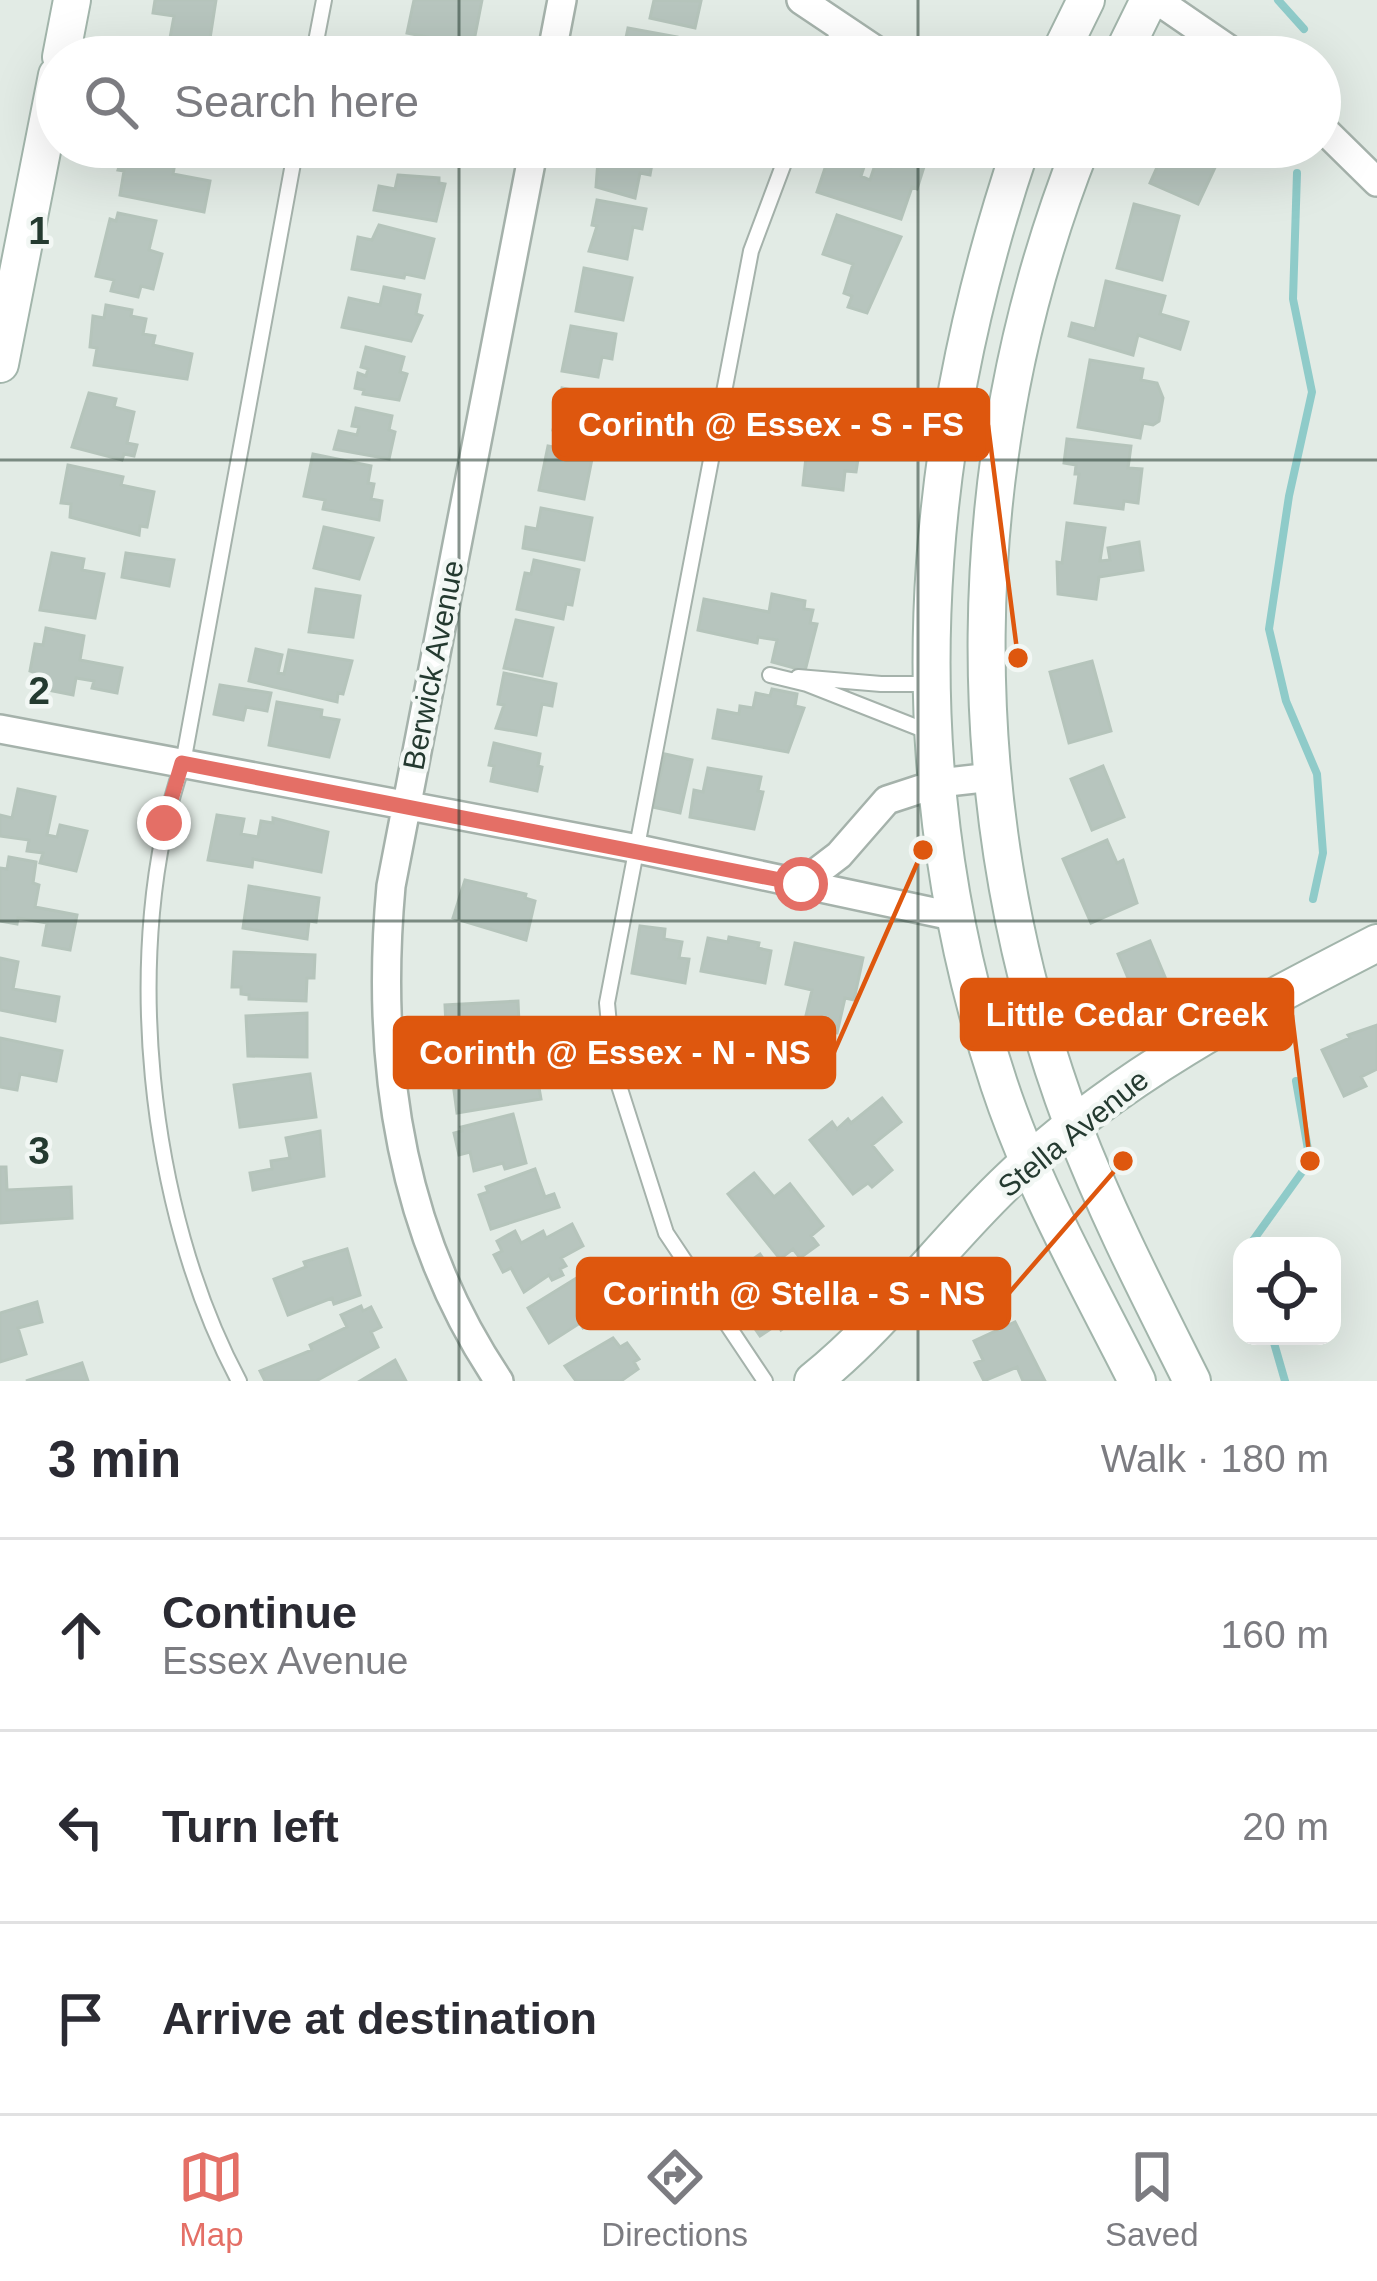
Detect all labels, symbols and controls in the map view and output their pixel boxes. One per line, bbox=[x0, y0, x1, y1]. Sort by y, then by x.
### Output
search box bbox=[36, 36, 1341, 168]
icon: search bbox=[78, 69, 144, 135]
text: Search here bbox=[174, 76, 419, 127]
text: 1 bbox=[28, 209, 50, 252]
callout: Corinth @ Essex - S - FS bbox=[554, 390, 988, 459]
text: Corinth @ Essex - S - FS bbox=[578, 406, 964, 443]
street label: Berwick Avenue bbox=[396, 557, 470, 773]
text: 2 bbox=[28, 669, 50, 712]
route end bbox=[137, 796, 191, 850]
route start bbox=[774, 857, 828, 911]
callout: Little Cedar Creek bbox=[962, 980, 1292, 1049]
text: Little Cedar Creek bbox=[986, 996, 1269, 1033]
callout: Corinth @ Essex - N - NS bbox=[395, 1018, 834, 1087]
text: Corinth @ Essex - N - NS bbox=[419, 1034, 811, 1071]
street label: Stella Avenue bbox=[992, 1063, 1154, 1203]
text: 3 bbox=[28, 1129, 50, 1172]
map controls bbox=[1233, 1237, 1341, 1345]
button: locate bbox=[1233, 1237, 1341, 1345]
callout: Corinth @ Stella - S - NS bbox=[578, 1259, 1009, 1328]
text: Corinth @ Stella - S - NS bbox=[603, 1275, 985, 1312]
text: 3 min bbox=[48, 1431, 181, 1488]
text: Walk · 180 m bbox=[1101, 1437, 1329, 1480]
text: Continue bbox=[162, 1587, 357, 1638]
icon: ahead bbox=[48, 1602, 114, 1668]
text: 160 m bbox=[1221, 1613, 1329, 1656]
text: Essex Avenue bbox=[162, 1639, 408, 1682]
icon: left bbox=[48, 1794, 114, 1860]
text: Turn left bbox=[162, 1801, 339, 1852]
text: 20 m bbox=[1242, 1805, 1329, 1848]
icon: arrive bbox=[48, 1986, 114, 2052]
text: Arrive at destination bbox=[162, 1993, 597, 2044]
tab: Map bbox=[178, 2144, 244, 2254]
tab: Directions bbox=[601, 2144, 748, 2254]
tab: Saved bbox=[1105, 2144, 1199, 2254]

